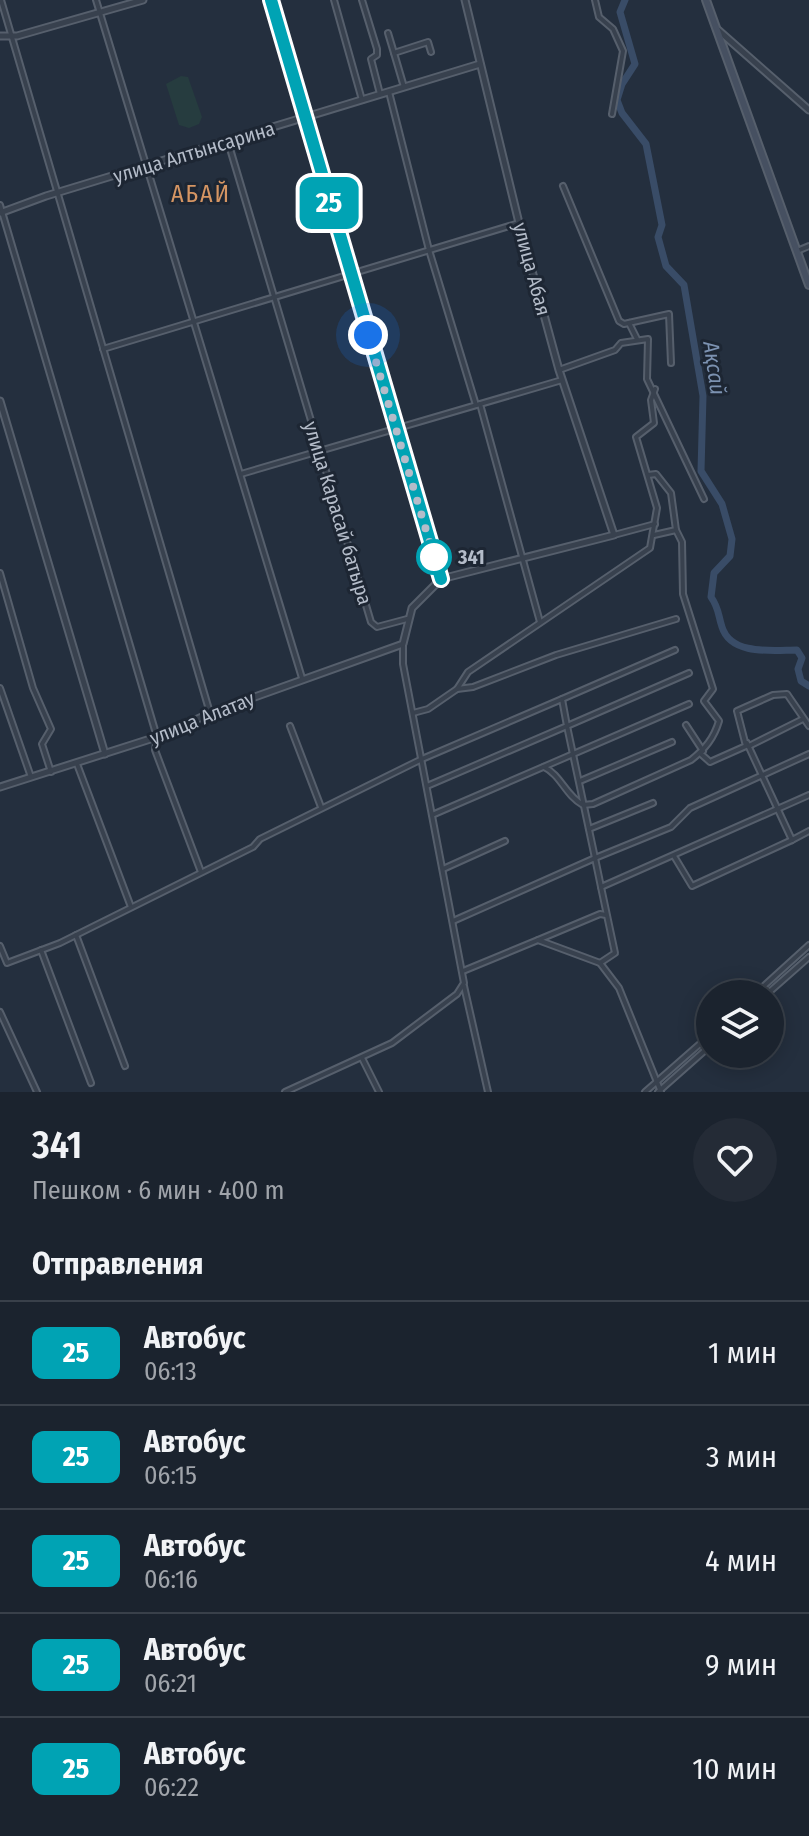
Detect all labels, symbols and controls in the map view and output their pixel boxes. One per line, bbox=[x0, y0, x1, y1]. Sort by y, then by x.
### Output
street label: улица Алтынсарина bbox=[110, 116, 278, 188]
line badge: 25 bbox=[293, 177, 365, 229]
district label: АБАЙ bbox=[171, 180, 231, 208]
text: 25 bbox=[316, 186, 342, 219]
street label: улица Абая bbox=[508, 220, 556, 318]
your location bbox=[348, 315, 388, 355]
water label: Ақсай bbox=[697, 339, 732, 397]
street label: улица Карасай батыра bbox=[299, 419, 377, 607]
marker: 341 bbox=[417, 540, 451, 574]
place label: 341 bbox=[457, 545, 485, 569]
street label: улица Алатау bbox=[146, 686, 258, 750]
map controls bbox=[696, 980, 784, 1068]
button: layers bbox=[696, 980, 784, 1068]
button: heart bbox=[693, 1118, 777, 1202]
text: 341 bbox=[32, 1122, 82, 1168]
text: Пешком · 6 мин · 400 m bbox=[32, 1175, 284, 1206]
text: Отправления bbox=[32, 1246, 203, 1282]
text: Автобус bbox=[144, 1320, 246, 1356]
text: 1 мин bbox=[708, 1335, 777, 1371]
text: 25 bbox=[63, 1336, 89, 1369]
text: 06:13 bbox=[144, 1356, 197, 1387]
text: Автобус bbox=[144, 1424, 246, 1460]
text: 3 мин bbox=[706, 1439, 777, 1475]
text: 25 bbox=[63, 1440, 89, 1473]
text: 06:15 bbox=[144, 1460, 197, 1491]
text: Автобус bbox=[144, 1528, 246, 1564]
text: 4 мин bbox=[705, 1543, 777, 1579]
text: 25 bbox=[63, 1544, 89, 1577]
text: 06:16 bbox=[144, 1564, 198, 1595]
text: Автобус bbox=[144, 1632, 246, 1668]
text: 9 мин bbox=[705, 1647, 777, 1683]
text: 25 bbox=[63, 1648, 89, 1681]
text: 06:21 bbox=[144, 1668, 197, 1699]
text: Автобус bbox=[144, 1736, 246, 1772]
text: 10 мин bbox=[692, 1751, 777, 1787]
text: 25 bbox=[63, 1752, 89, 1785]
text: 06:22 bbox=[144, 1772, 199, 1803]

